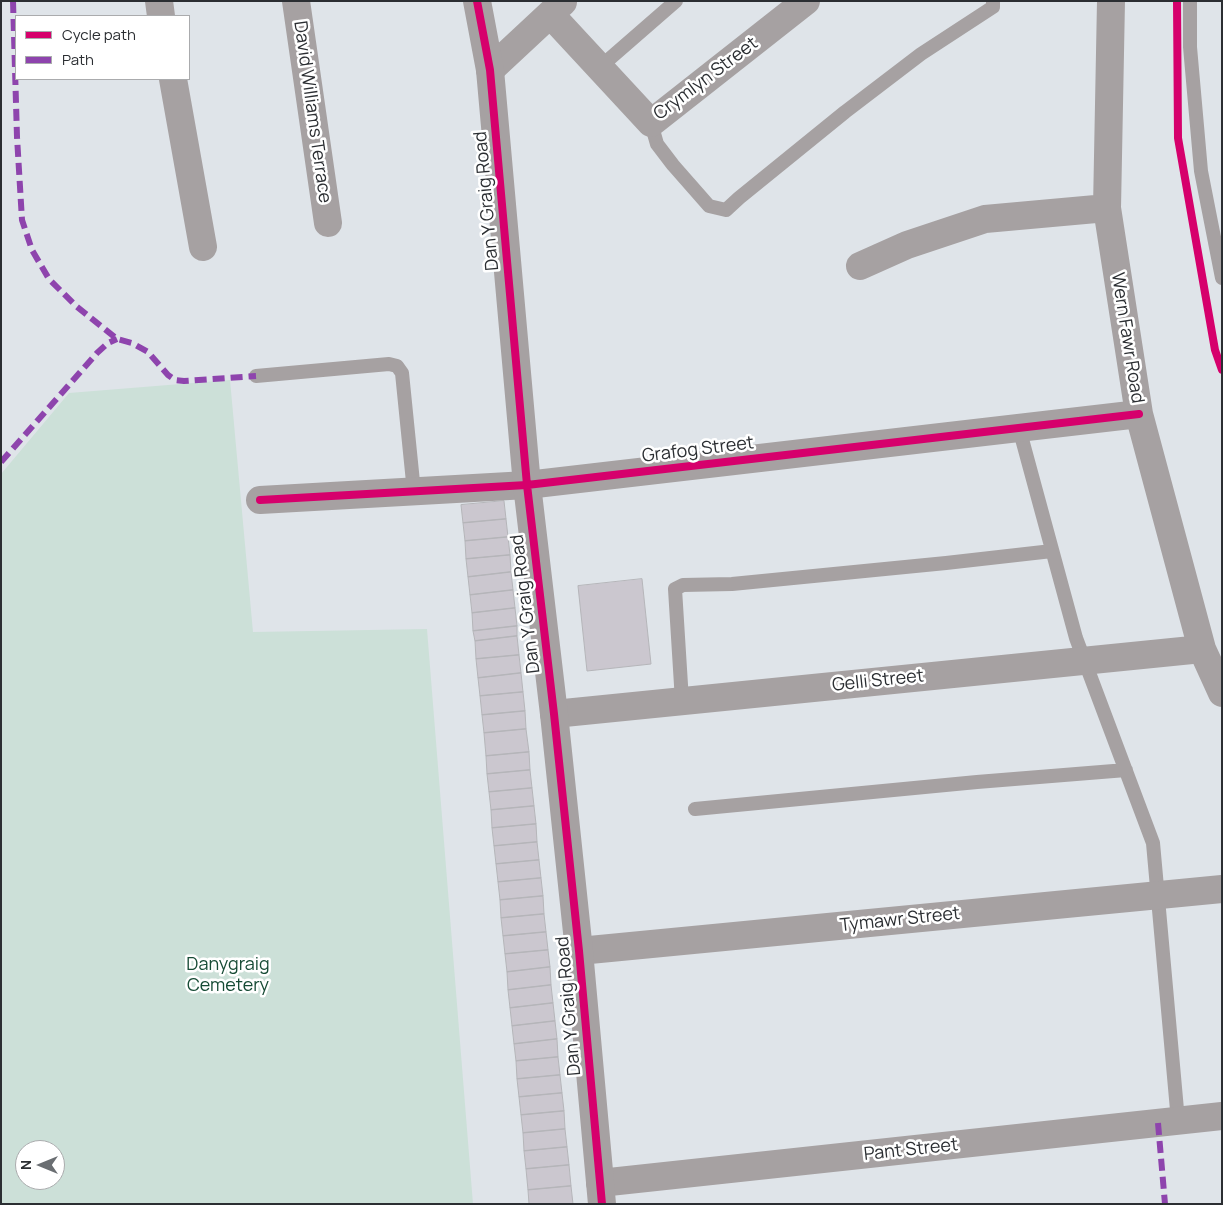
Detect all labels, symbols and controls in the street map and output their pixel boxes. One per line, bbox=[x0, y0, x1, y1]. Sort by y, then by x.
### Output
legend bbox=[15, 15, 190, 80]
street label: David Williams Terrace bbox=[289, 20, 335, 204]
text: Cycle path bbox=[62, 24, 136, 45]
street label: Crymlyn Street bbox=[650, 33, 762, 125]
text: Path bbox=[62, 49, 94, 70]
street label: Dan Y Graig Road bbox=[470, 130, 504, 272]
street label: Wern Fawr Road bbox=[1106, 271, 1148, 405]
street label: Grafog Street bbox=[641, 432, 755, 468]
street label: Dan Y Graig Road bbox=[507, 533, 545, 675]
street label: Gelli Street bbox=[831, 665, 925, 697]
street label: Tymawr Street bbox=[839, 903, 961, 937]
street label: Dan Y Graig Road bbox=[552, 935, 586, 1077]
park label: Danygraig Cemetery bbox=[186, 954, 270, 996]
street label: Pant Street bbox=[863, 1134, 959, 1166]
north arrow bbox=[15, 1140, 65, 1190]
text: N bbox=[16, 1160, 35, 1170]

